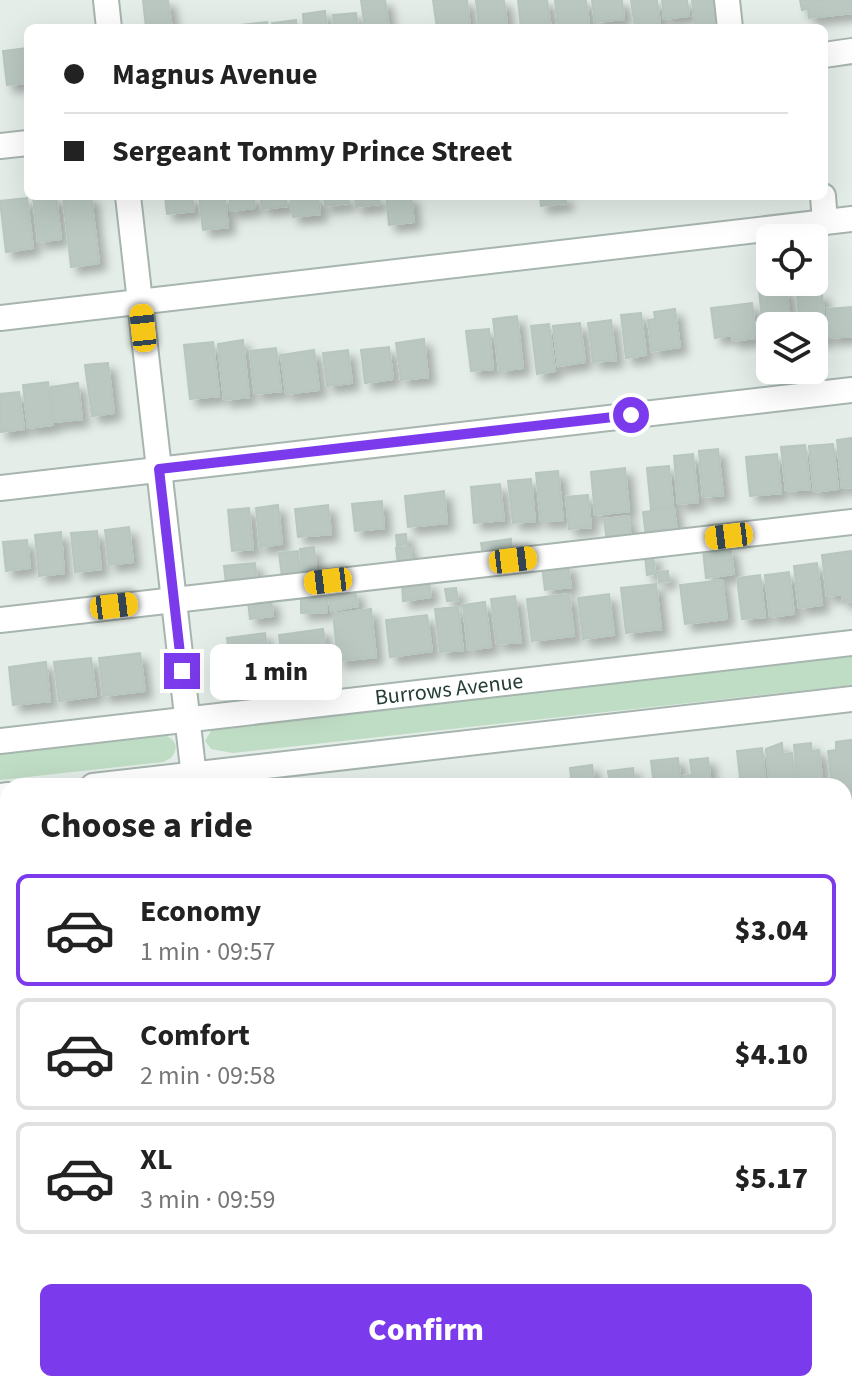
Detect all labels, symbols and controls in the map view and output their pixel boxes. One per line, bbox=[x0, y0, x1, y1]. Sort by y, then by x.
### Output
text: Magnus Avenue bbox=[112, 53, 318, 96]
text: Sergeant Tommy Prince Street bbox=[112, 130, 512, 173]
map controls bbox=[756, 224, 828, 384]
button: locate bbox=[756, 224, 828, 296]
car bbox=[129, 303, 157, 353]
button: layers bbox=[756, 312, 828, 384]
route start bbox=[613, 397, 649, 433]
car bbox=[704, 521, 754, 551]
car bbox=[488, 545, 538, 575]
car bbox=[303, 566, 353, 596]
car bbox=[89, 591, 139, 621]
callout: 1 min bbox=[210, 643, 342, 699]
route end bbox=[164, 653, 200, 689]
text: 1 min bbox=[244, 653, 308, 690]
street label: Burrows Avenue bbox=[373, 665, 525, 714]
text: Choose a ride bbox=[40, 800, 253, 851]
text: Economy bbox=[140, 890, 261, 933]
icon: car bbox=[44, 894, 116, 966]
text: $3.04 bbox=[735, 909, 808, 952]
text: 1 min · 09:57 bbox=[140, 933, 275, 970]
text: Comfort bbox=[140, 1014, 250, 1057]
icon: car bbox=[44, 1018, 116, 1090]
text: $4.10 bbox=[735, 1033, 808, 1076]
text: 2 min · 09:58 bbox=[140, 1057, 275, 1094]
text: XL bbox=[140, 1138, 173, 1181]
icon: car bbox=[44, 1142, 116, 1214]
text: $5.17 bbox=[735, 1157, 808, 1200]
text: 3 min · 09:59 bbox=[140, 1181, 275, 1218]
button: Confirm bbox=[40, 1284, 812, 1376]

